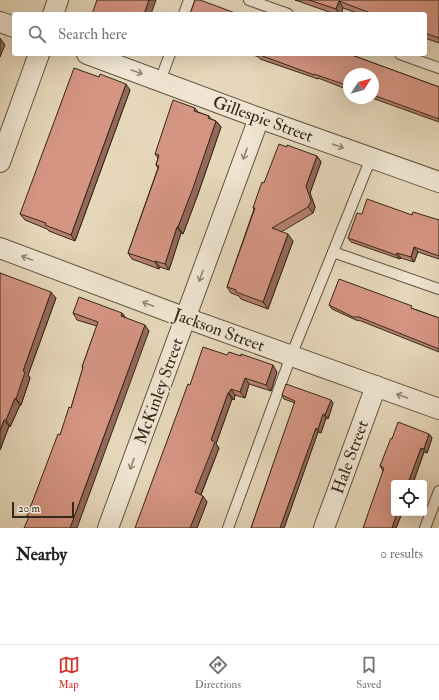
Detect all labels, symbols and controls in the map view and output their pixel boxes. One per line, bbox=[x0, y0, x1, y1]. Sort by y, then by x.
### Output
search box bbox=[12, 12, 427, 56]
icon: search bbox=[26, 23, 48, 45]
text: Search here bbox=[58, 25, 127, 44]
north arrow bbox=[343, 68, 379, 104]
one-way arrow bbox=[130, 69, 142, 77]
street label: Gillespie Street bbox=[210, 91, 316, 148]
one-way arrow bbox=[331, 142, 343, 150]
one-way arrow bbox=[241, 148, 249, 160]
one-way arrow bbox=[20, 254, 33, 261]
one-way arrow bbox=[196, 270, 204, 282]
one-way arrow bbox=[143, 299, 155, 307]
street label: Jackson Street bbox=[169, 303, 268, 357]
street label: McKinley Street bbox=[130, 335, 189, 447]
one-way arrow bbox=[397, 391, 409, 399]
street label: Hale Street bbox=[327, 417, 373, 497]
one-way arrow bbox=[127, 458, 135, 470]
map controls bbox=[391, 480, 427, 516]
button: locate bbox=[391, 480, 427, 516]
scale bar bbox=[12, 500, 74, 519]
text: 20 m bbox=[18, 502, 40, 515]
text: Nearby bbox=[16, 544, 67, 565]
text: 0 results bbox=[380, 546, 423, 562]
tab: Map bbox=[58, 654, 80, 691]
tab: Directions bbox=[195, 654, 241, 691]
tab: Saved bbox=[356, 654, 381, 691]

